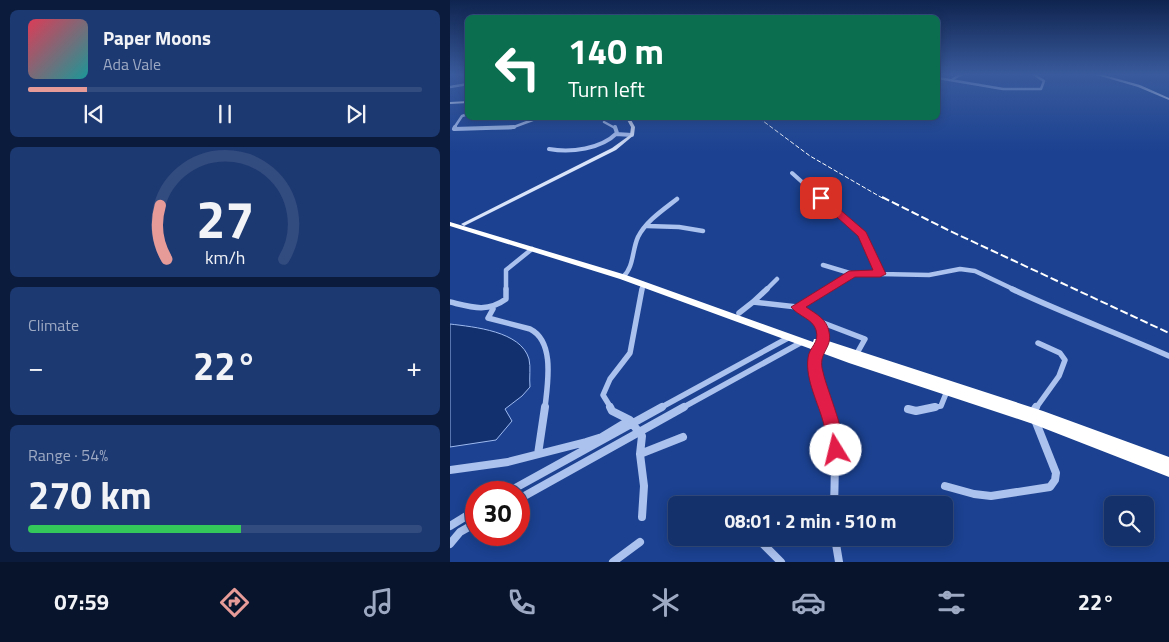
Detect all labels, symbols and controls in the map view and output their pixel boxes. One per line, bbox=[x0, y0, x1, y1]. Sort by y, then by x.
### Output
text: Paper Moons bbox=[103, 23, 211, 52]
text: 140 m bbox=[568, 24, 664, 78]
icon: left bbox=[485, 35, 550, 100]
text: Ada Vale bbox=[103, 52, 161, 76]
text: Turn left bbox=[568, 72, 645, 106]
icon: previous bbox=[80, 100, 108, 128]
icon: pause bbox=[211, 100, 239, 128]
icon: next bbox=[342, 100, 370, 128]
pin bbox=[800, 177, 842, 219]
text: 27 bbox=[196, 179, 254, 258]
icon: arrive bbox=[807, 184, 835, 212]
text: km/h bbox=[205, 244, 245, 271]
text: Climate bbox=[28, 313, 79, 337]
text: 22° bbox=[193, 337, 257, 395]
text: − bbox=[28, 345, 44, 388]
text: + bbox=[406, 345, 422, 388]
position arrow bbox=[809, 423, 861, 475]
text: Range · 54% bbox=[28, 443, 108, 467]
text: 270 km bbox=[28, 466, 152, 524]
speed limit sign: 30 bbox=[465, 481, 530, 546]
map controls bbox=[1104, 496, 1154, 546]
button: search bbox=[1104, 496, 1154, 546]
text: 08:01 · 2 min · 510 m bbox=[724, 506, 897, 535]
text: 07:59 bbox=[54, 585, 109, 619]
icon: directions bbox=[217, 585, 252, 620]
icon: music bbox=[361, 585, 396, 620]
icon: phone bbox=[504, 585, 539, 620]
icon: climate bbox=[648, 585, 683, 620]
icon: car bbox=[791, 585, 826, 620]
icon: filters bbox=[934, 585, 969, 620]
text: 22° bbox=[1078, 585, 1115, 619]

